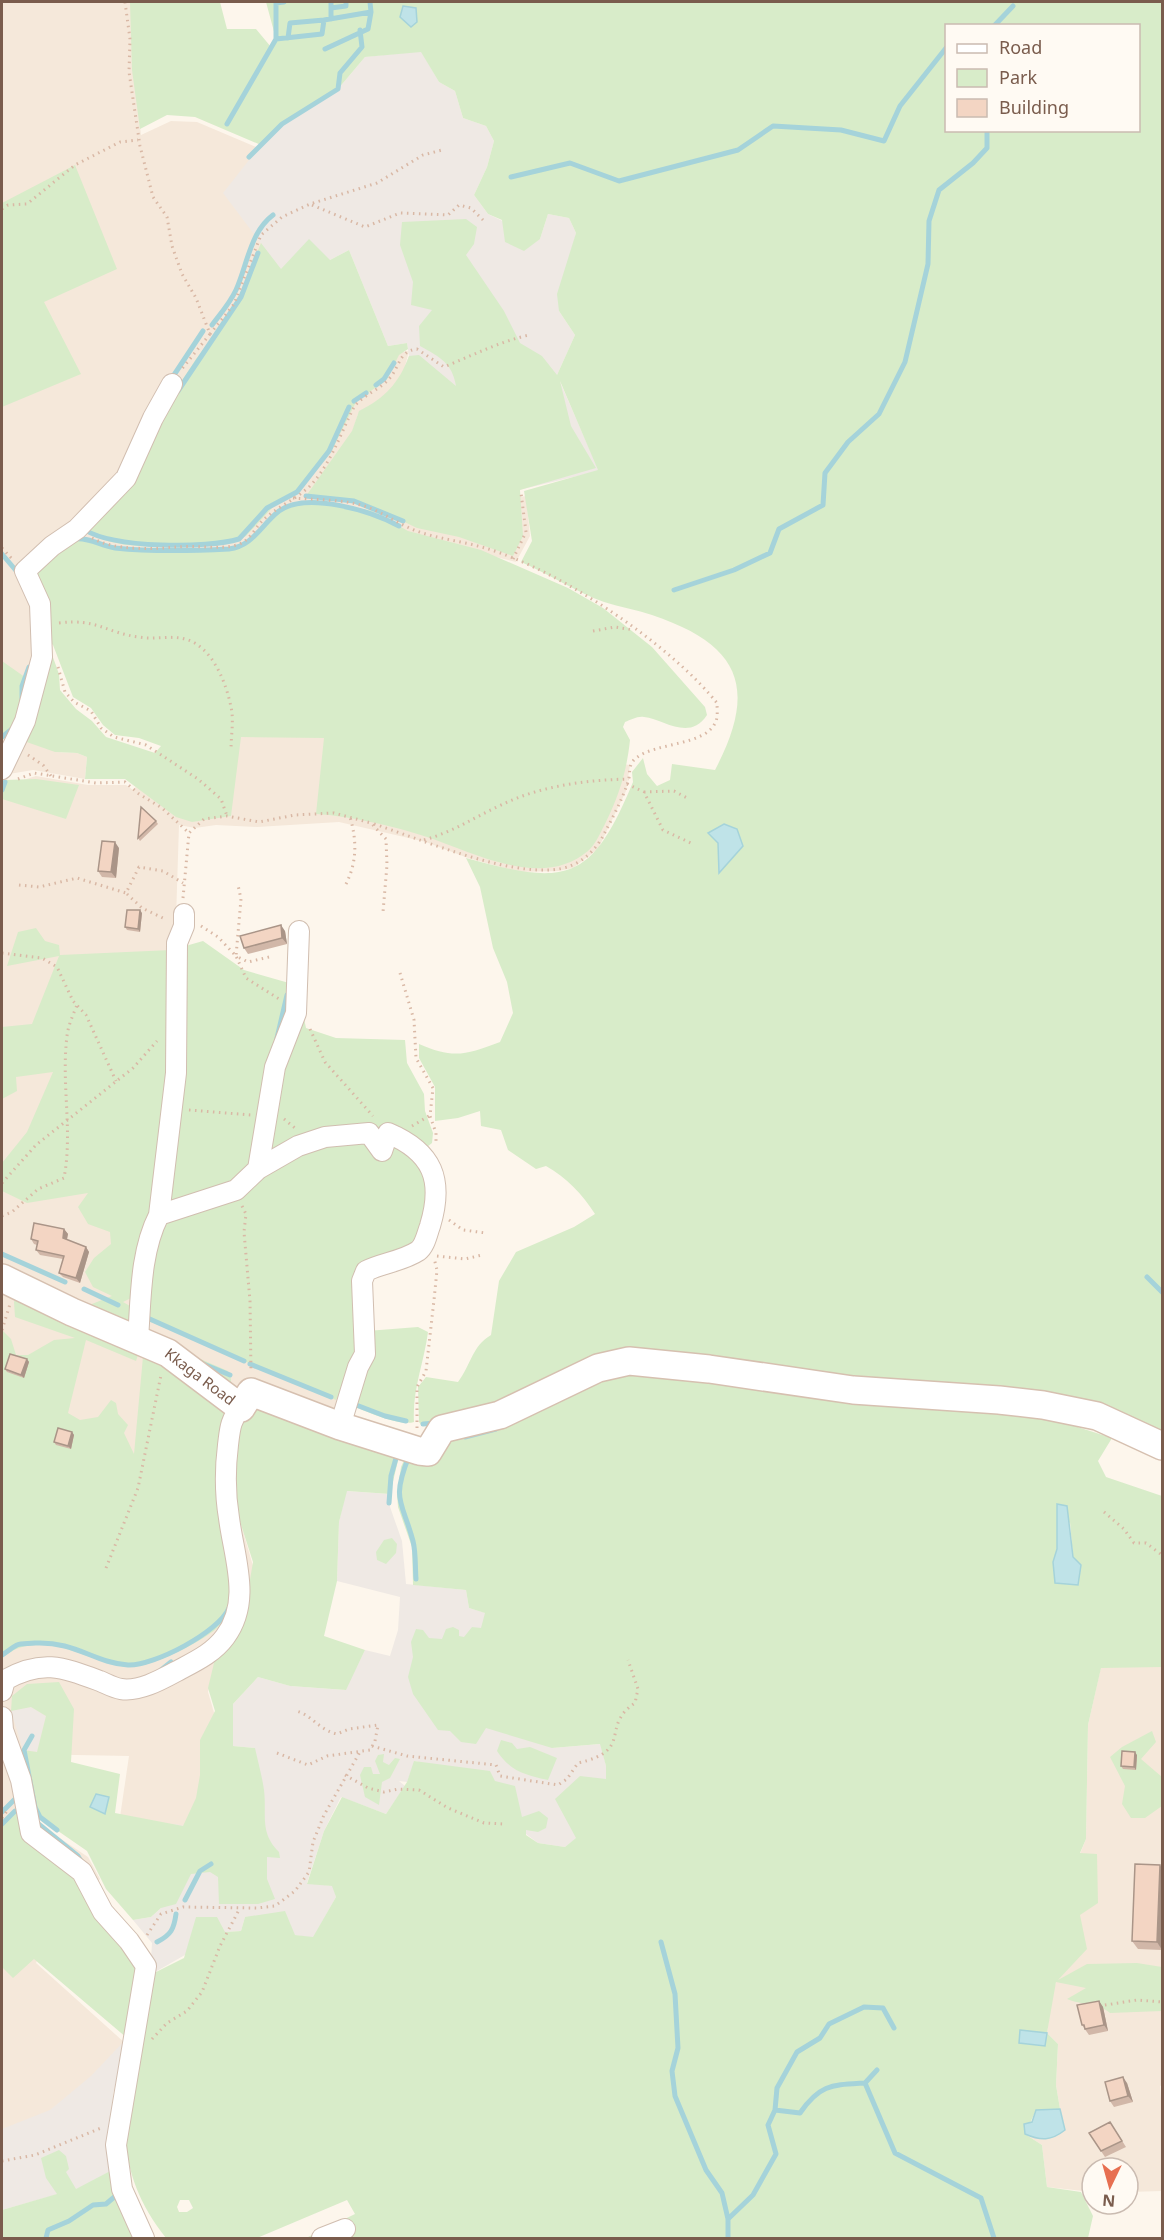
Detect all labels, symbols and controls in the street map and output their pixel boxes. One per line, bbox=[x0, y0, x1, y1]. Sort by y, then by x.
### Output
legend bbox=[945, 24, 1140, 132]
text: Road bbox=[999, 35, 1042, 59]
text: Park bbox=[999, 65, 1037, 89]
text: Building bbox=[999, 95, 1069, 119]
street label: Kkaga Road bbox=[161, 1343, 240, 1409]
north arrow bbox=[1080, 2156, 1140, 2216]
text: N bbox=[1101, 2189, 1116, 2212]

